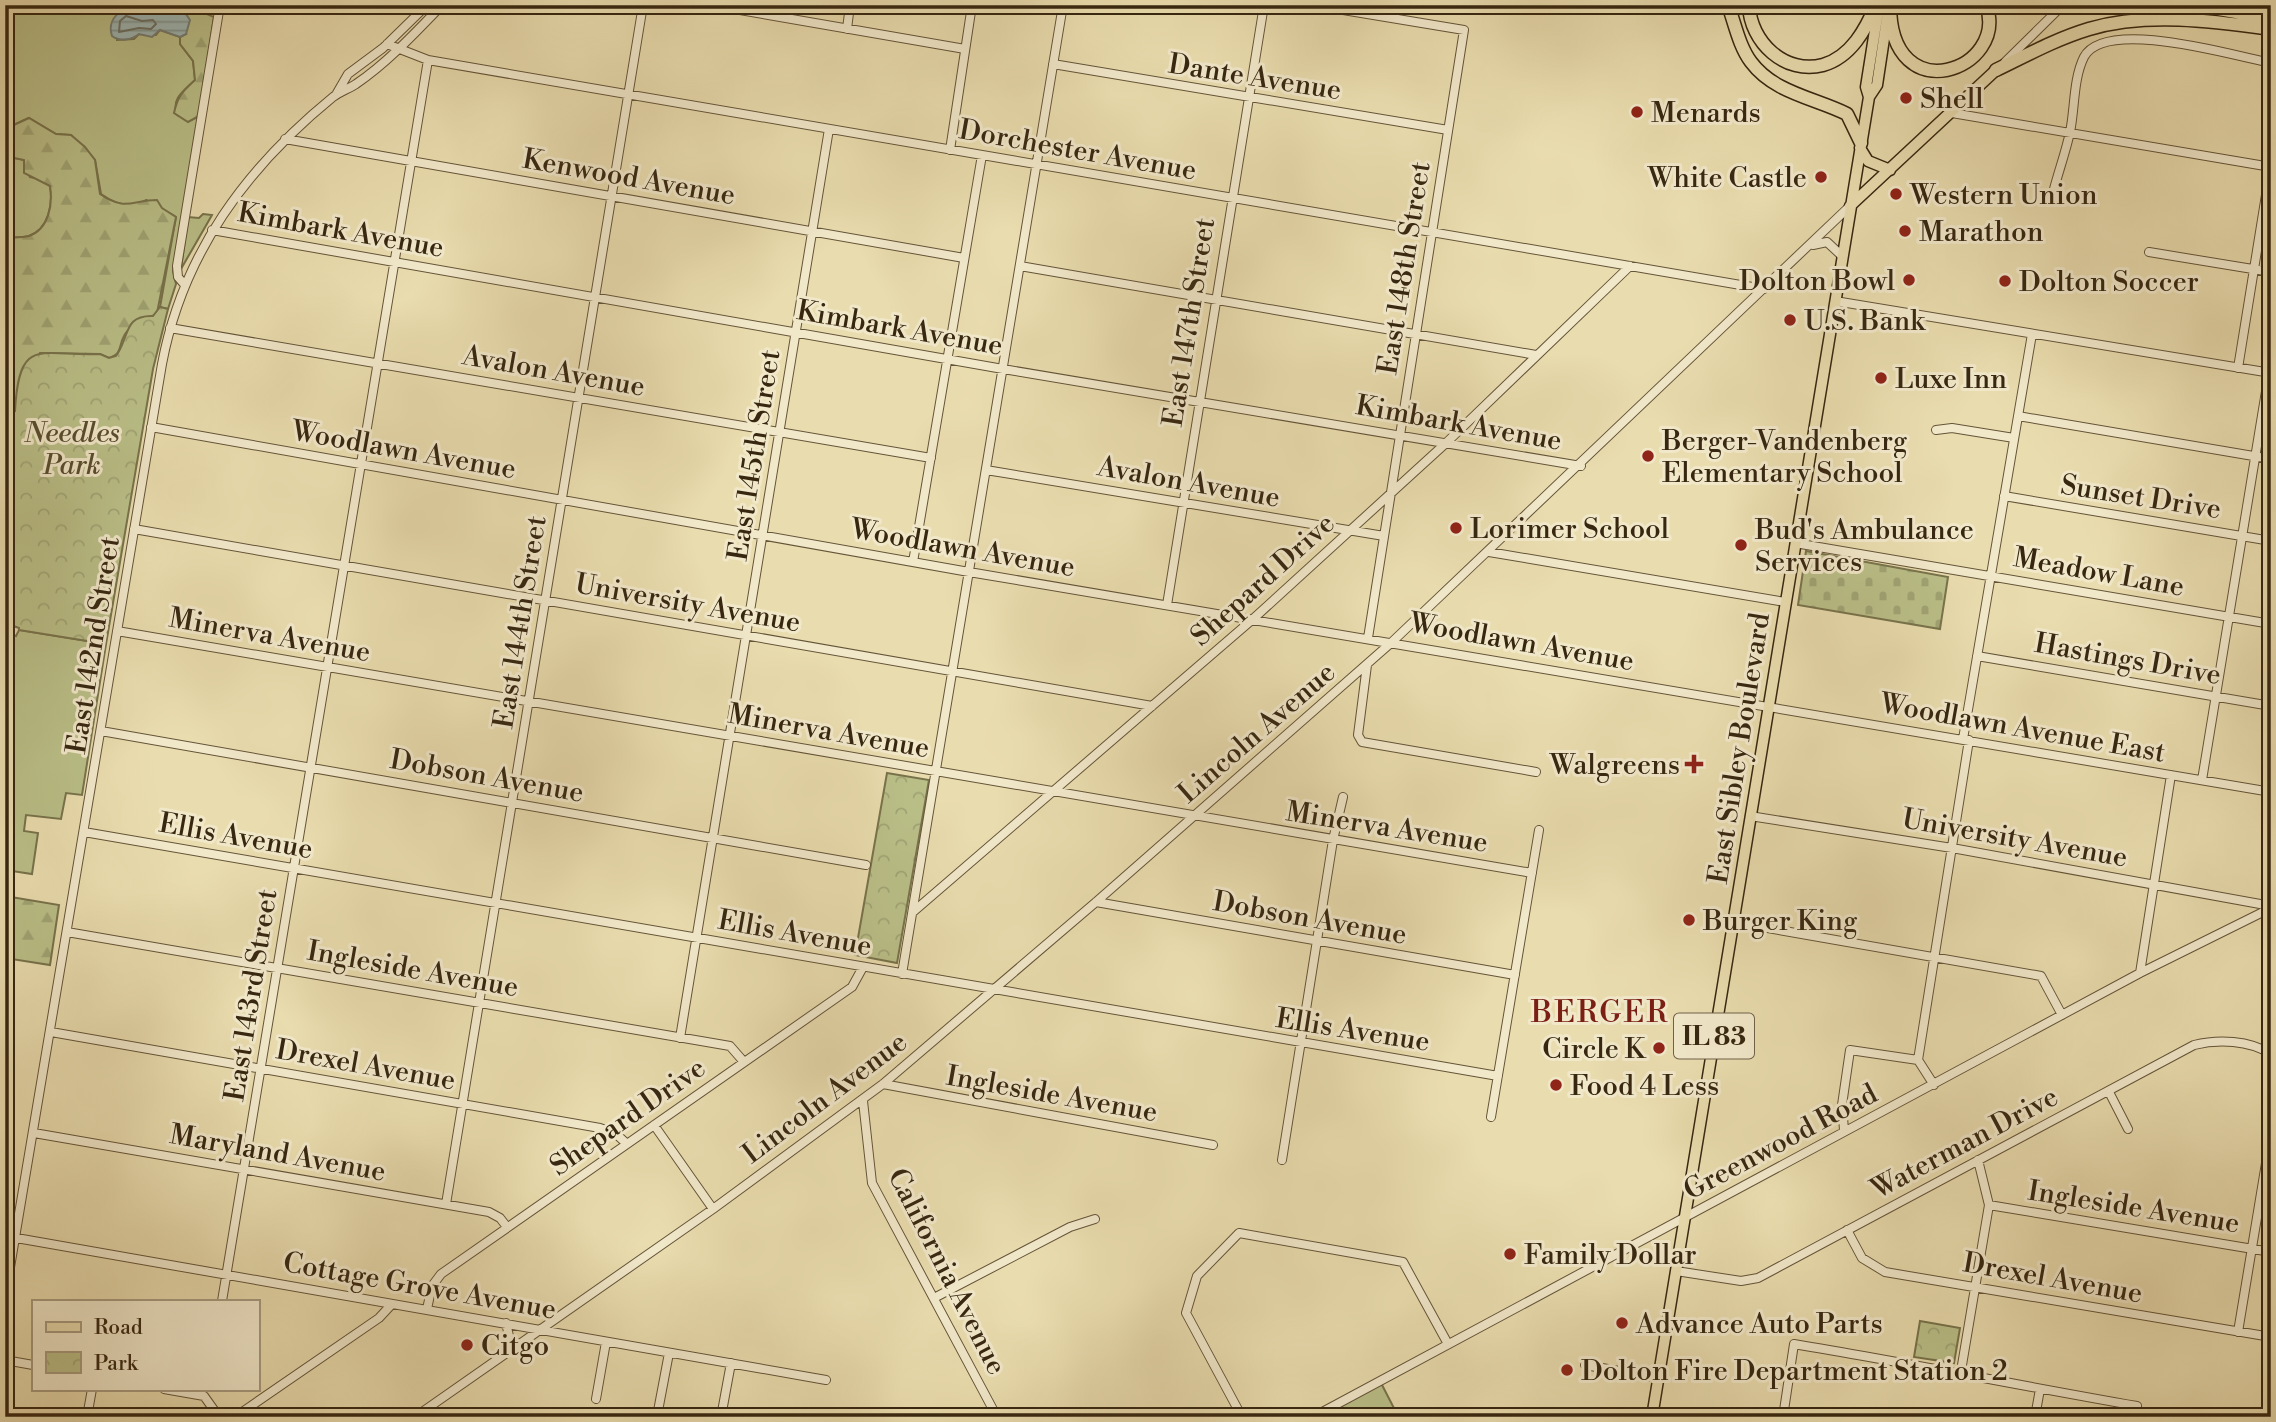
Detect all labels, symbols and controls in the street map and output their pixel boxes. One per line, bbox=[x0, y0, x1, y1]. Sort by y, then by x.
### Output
street label: Dante Avenue bbox=[1166, 47, 1344, 108]
place label: Shell bbox=[1920, 82, 1983, 117]
marker: Shell bbox=[1898, 90, 1914, 106]
place label: Menards bbox=[1651, 96, 1761, 131]
marker: Menards bbox=[1629, 104, 1645, 120]
street label: Dorchester Avenue bbox=[956, 112, 1199, 189]
street label: Kenwood Avenue bbox=[520, 142, 738, 213]
street label: East 148th Street bbox=[1370, 159, 1439, 377]
place label: White Castle bbox=[1647, 161, 1807, 196]
marker: White Castle bbox=[1813, 169, 1829, 185]
place label: Western Union bbox=[1909, 178, 2098, 213]
marker: Western Union bbox=[1888, 186, 1904, 202]
street label: Kimbark Avenue bbox=[235, 195, 447, 266]
street label: East 147th Street bbox=[1156, 215, 1223, 429]
place label: Marathon bbox=[1919, 215, 2044, 250]
marker: Marathon bbox=[1897, 223, 1913, 239]
place label: Dolton Bowl bbox=[1739, 264, 1895, 299]
place label: Dolton Soccer bbox=[2019, 265, 2199, 300]
marker: Dolton Bowl bbox=[1901, 272, 1917, 288]
marker: Dolton Soccer bbox=[1997, 273, 2013, 289]
street label: Kimbark Avenue bbox=[794, 293, 1006, 364]
place label: U.S. Bank bbox=[1804, 304, 1926, 339]
marker: U.S. Bank bbox=[1782, 312, 1798, 328]
street label: Avalon Avenue bbox=[459, 338, 648, 405]
street label: East 145th Street bbox=[720, 347, 788, 563]
place label: Luxe Inn bbox=[1895, 362, 2007, 397]
marker: Luxe Inn bbox=[1873, 370, 1889, 386]
street label: Kimbark Avenue bbox=[1353, 388, 1565, 459]
street label: Woodlawn Avenue bbox=[288, 413, 519, 487]
park label: Needles Park bbox=[23, 416, 120, 483]
place label: Berger-Vandenberg Elementary School bbox=[1661, 424, 1908, 491]
marker: Berger-Vandenberg Elementary School bbox=[1640, 448, 1656, 464]
street label: Avalon Avenue bbox=[1094, 449, 1283, 516]
street label: Sunset Drive bbox=[2058, 468, 2224, 527]
street label: Shepard Drive bbox=[1184, 506, 1342, 654]
street label: Woodlawn Avenue bbox=[847, 511, 1078, 585]
place label: Lorimer School bbox=[1470, 512, 1669, 547]
street label: East 144th Street bbox=[486, 513, 555, 731]
place label: Bud's Ambulance Services bbox=[1754, 513, 1974, 580]
marker: Lorimer School bbox=[1448, 520, 1464, 536]
street label: East 142nd Street bbox=[59, 534, 128, 756]
marker: Bud's Ambulance Services bbox=[1733, 537, 1749, 553]
street label: Meadow Lane bbox=[2011, 540, 2187, 605]
street label: University Avenue bbox=[572, 566, 803, 641]
street label: Minerva Avenue bbox=[166, 601, 373, 670]
street label: Woodlawn Avenue bbox=[1406, 605, 1637, 679]
street label: East Sibley Boulevard bbox=[1701, 610, 1778, 886]
street label: Hastings Drive bbox=[2032, 626, 2224, 693]
street label: Lincoln Avenue bbox=[1171, 655, 1343, 811]
street label: Woodlawn Avenue East bbox=[1876, 686, 2168, 771]
street label: Minerva Avenue bbox=[725, 697, 932, 766]
street label: Dobson Avenue bbox=[387, 742, 586, 811]
place label: Walgreens bbox=[1549, 748, 1680, 783]
marker: Walgreens bbox=[1686, 756, 1702, 772]
street label: Minerva Avenue bbox=[1283, 794, 1490, 861]
street label: University Avenue bbox=[1899, 801, 2130, 876]
street label: Ellis Avenue bbox=[156, 806, 315, 867]
street label: Dobson Avenue bbox=[1210, 884, 1409, 953]
street label: East 143rd Street bbox=[217, 887, 286, 1104]
street label: Ellis Avenue bbox=[715, 903, 874, 964]
place label: Burger King bbox=[1702, 904, 1858, 939]
marker: Burger King bbox=[1681, 912, 1697, 928]
street label: Ingleside Avenue bbox=[304, 934, 521, 1005]
district label: BERGER bbox=[1530, 994, 1669, 1032]
street label: Ellis Avenue bbox=[1273, 1001, 1432, 1060]
road number: IL 83 bbox=[1674, 1014, 1754, 1058]
street label: Lincoln Avenue bbox=[736, 1025, 914, 1172]
street label: Drexel Avenue bbox=[273, 1032, 458, 1098]
place label: Circle K bbox=[1542, 1032, 1647, 1067]
marker: Circle K bbox=[1651, 1040, 1667, 1056]
street label: Shepard Drive bbox=[543, 1051, 712, 1184]
street label: Ingleside Avenue bbox=[943, 1059, 1160, 1130]
place label: Food 4 Less bbox=[1570, 1069, 1719, 1104]
street label: Greenwood Road bbox=[1678, 1076, 1884, 1208]
marker: Food 4 Less bbox=[1548, 1077, 1564, 1093]
street label: Waterman Drive bbox=[1864, 1079, 2064, 1208]
street label: Maryland Avenue bbox=[167, 1117, 388, 1190]
street label: California Avenue bbox=[880, 1163, 1014, 1381]
street label: Ingleside Avenue bbox=[2025, 1173, 2242, 1241]
place label: Family Dollar bbox=[1524, 1238, 1697, 1273]
street label: Cottage Grove Avenue bbox=[281, 1245, 559, 1328]
street label: Drexel Avenue bbox=[1960, 1245, 2145, 1311]
marker: Family Dollar bbox=[1502, 1246, 1518, 1262]
legend bbox=[32, 1300, 259, 1390]
place label: Advance Auto Parts bbox=[1635, 1307, 1883, 1342]
text: Road bbox=[94, 1315, 143, 1341]
marker: Advance Auto Parts bbox=[1614, 1315, 1630, 1331]
place label: Citgo bbox=[481, 1329, 549, 1364]
marker: Citgo bbox=[459, 1337, 475, 1353]
text: Park bbox=[94, 1351, 139, 1377]
place label: Dolton Fire Department Station 2 bbox=[1581, 1354, 2008, 1389]
marker: Dolton Fire Department Station 2 bbox=[1559, 1362, 1575, 1378]

